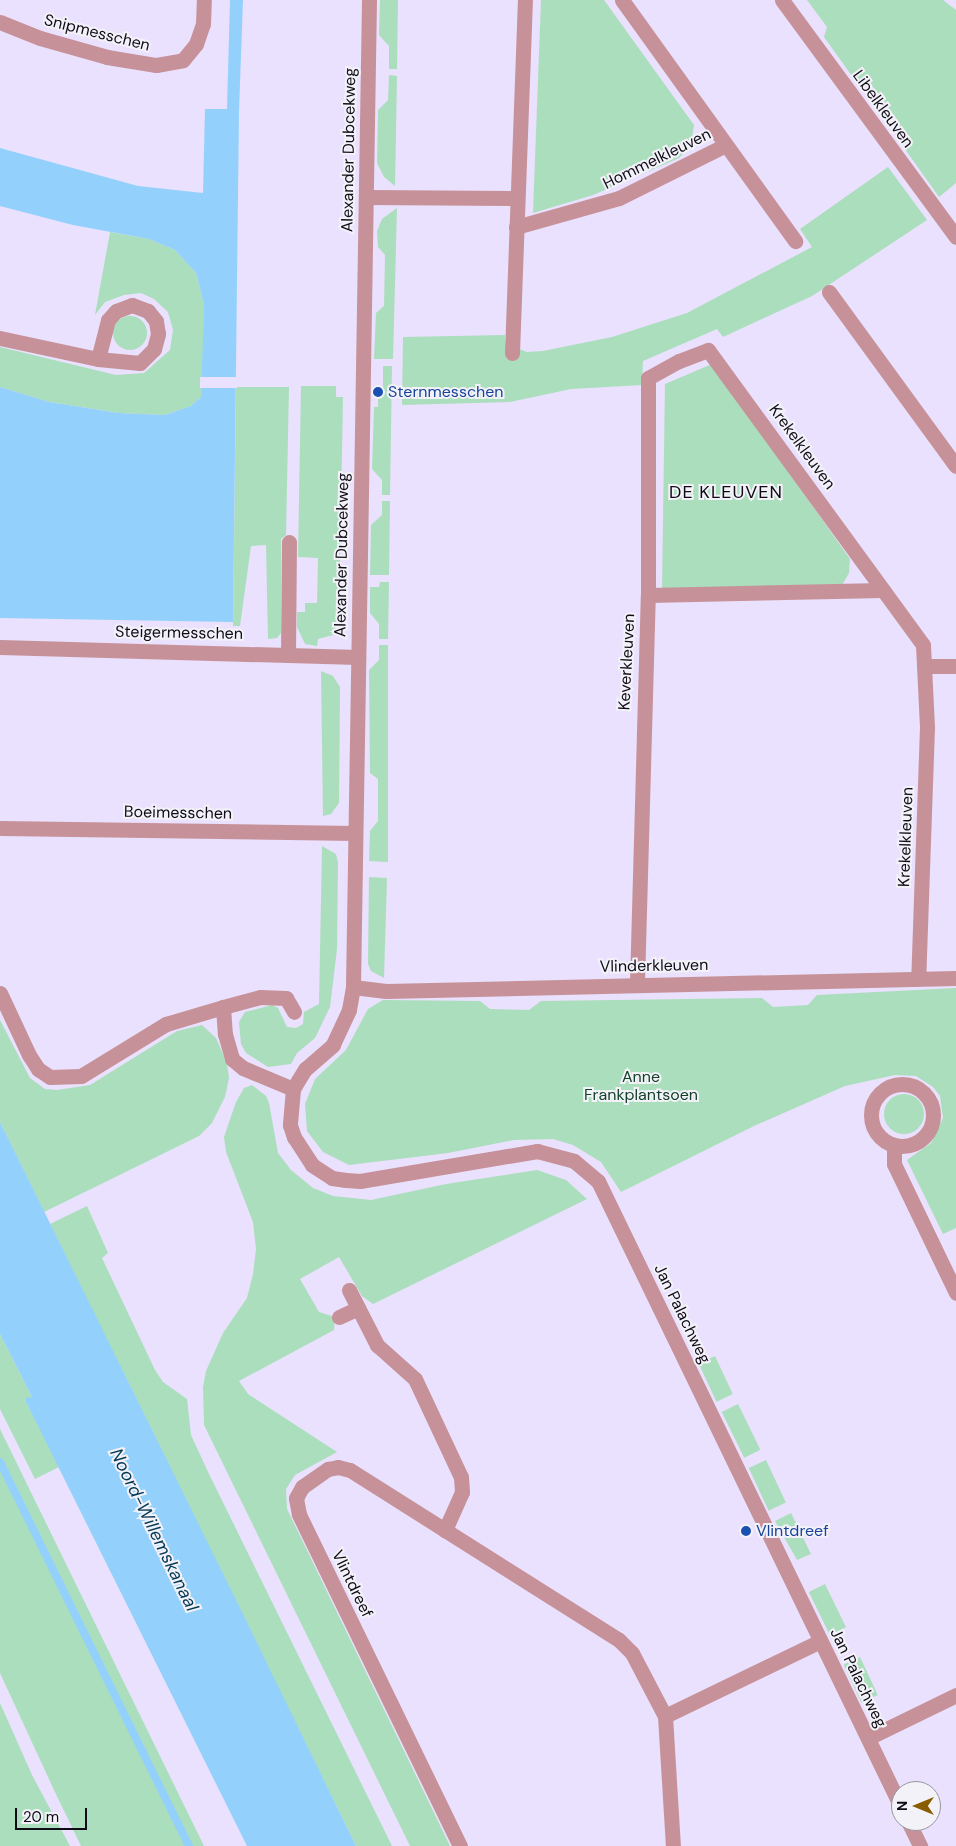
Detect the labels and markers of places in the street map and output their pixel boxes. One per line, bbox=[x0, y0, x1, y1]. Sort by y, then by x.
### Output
place label: Sternmesschen bbox=[388, 382, 504, 402]
marker: Sternmesschen bbox=[372, 386, 384, 398]
place label: Vlintdreef bbox=[756, 1521, 829, 1541]
marker: Vlintdreef bbox=[740, 1525, 752, 1537]

